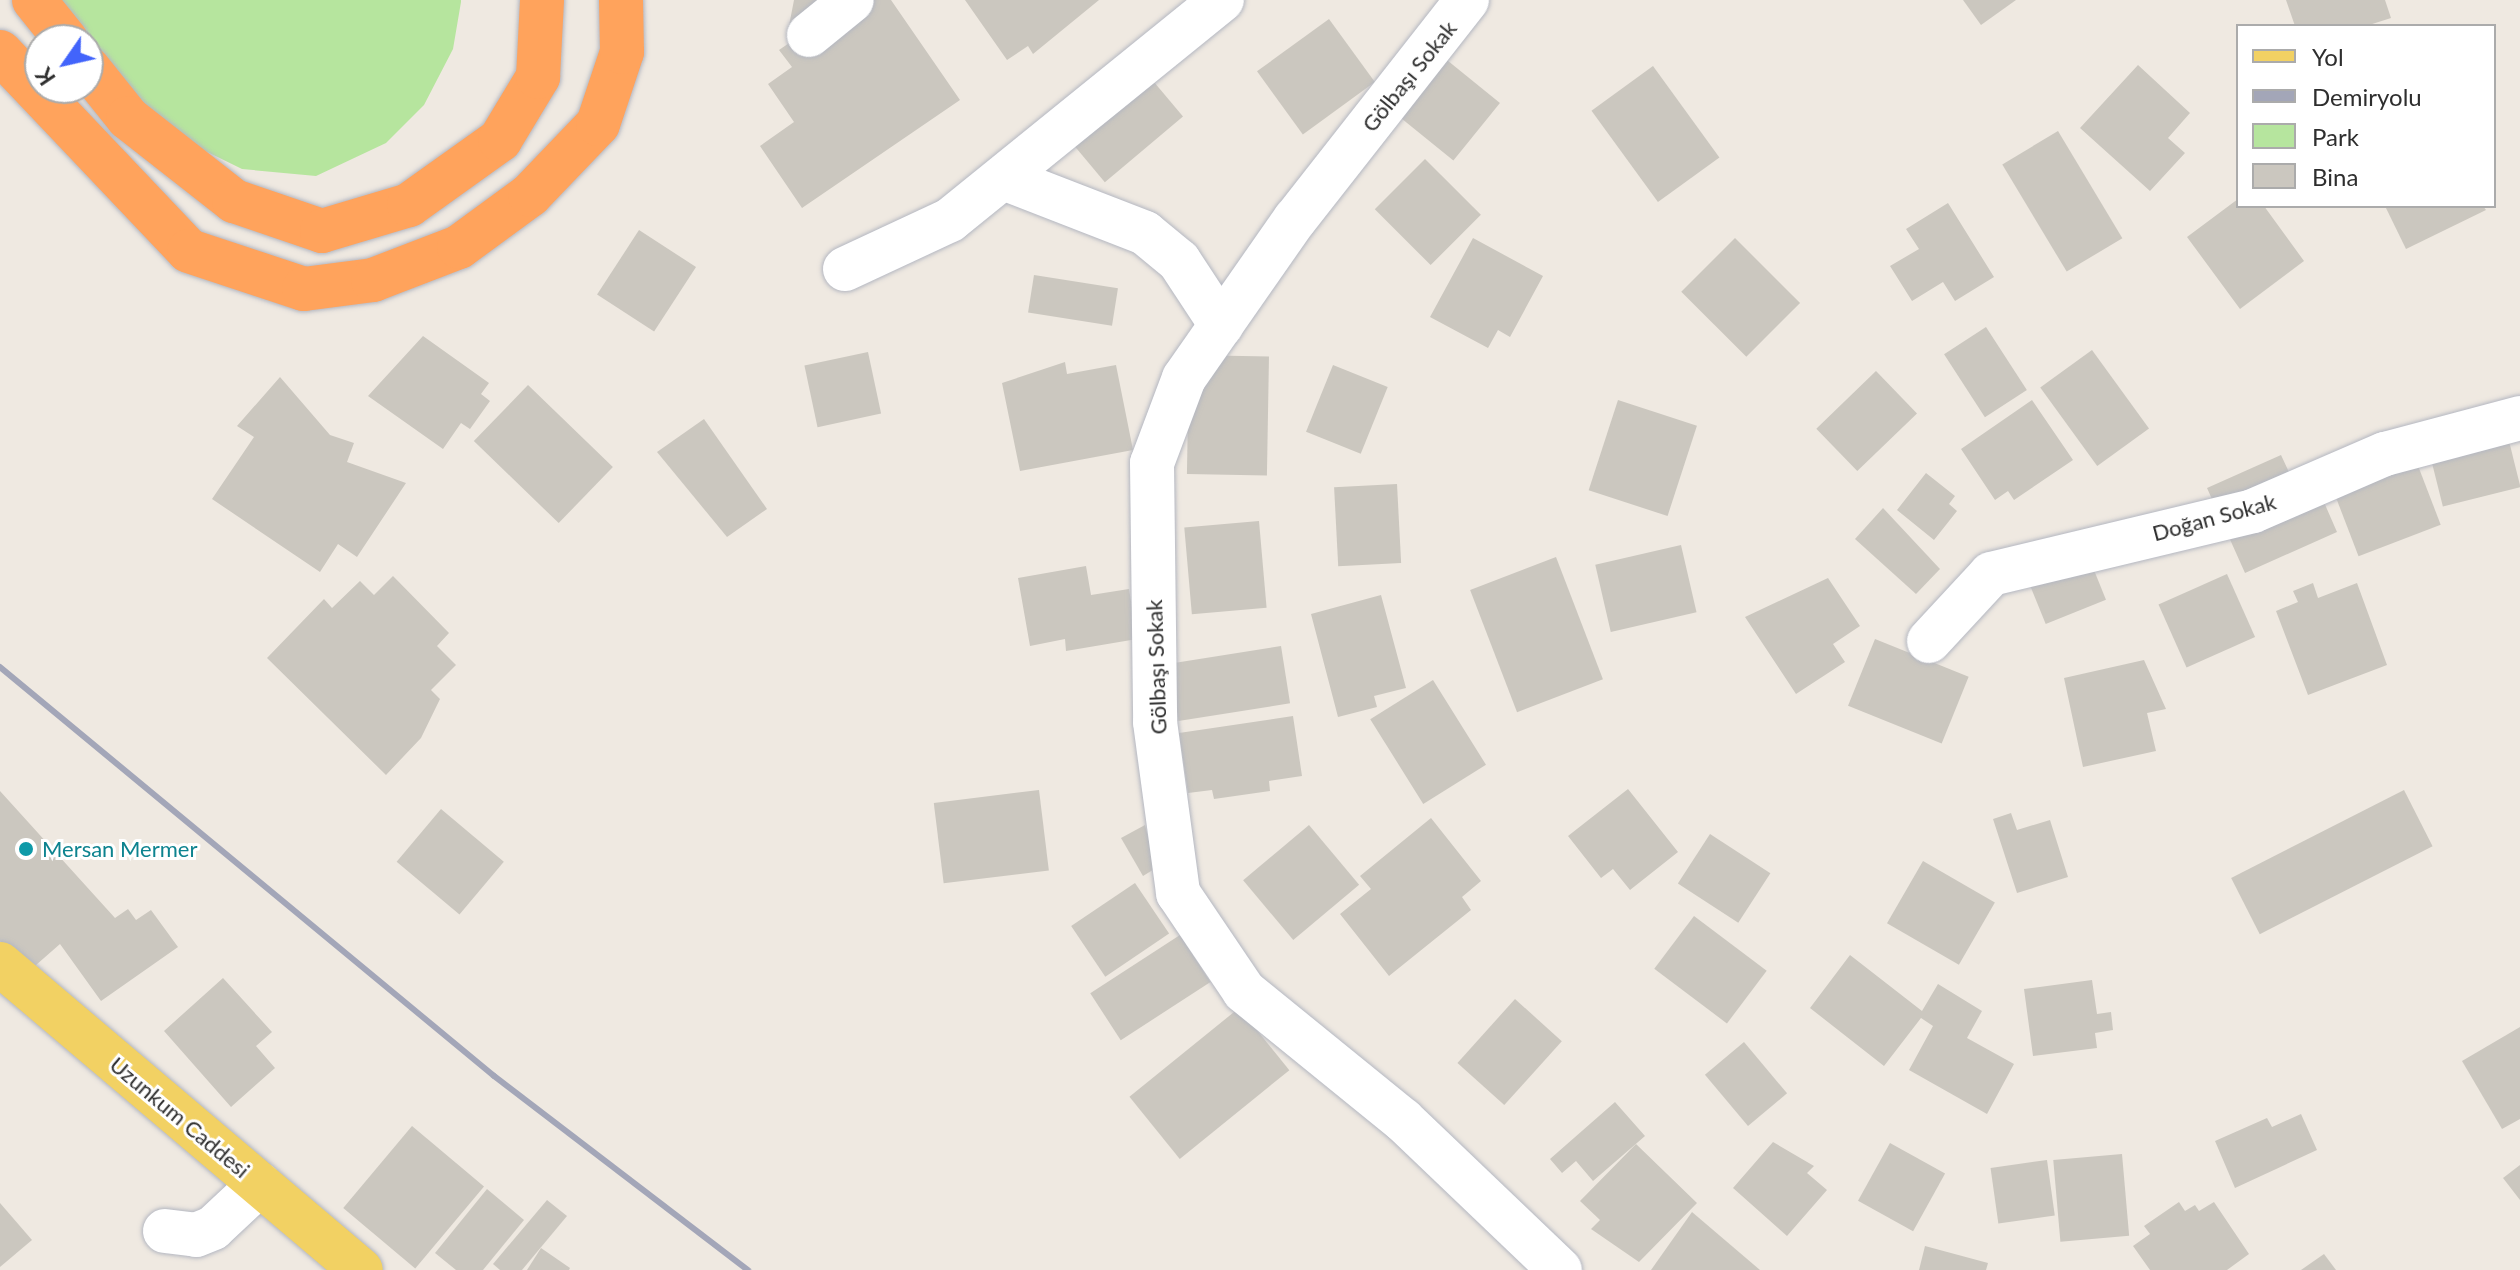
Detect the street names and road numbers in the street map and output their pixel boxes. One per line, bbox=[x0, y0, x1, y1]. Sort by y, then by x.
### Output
street label: Gölbaşı Sokak bbox=[1356, 15, 1462, 137]
street label: Doğan Sokak bbox=[2149, 488, 2279, 546]
street label: Gölbaşı Sokak bbox=[1140, 599, 1172, 735]
street label: Uzunkum Caddesi bbox=[105, 1051, 255, 1183]

